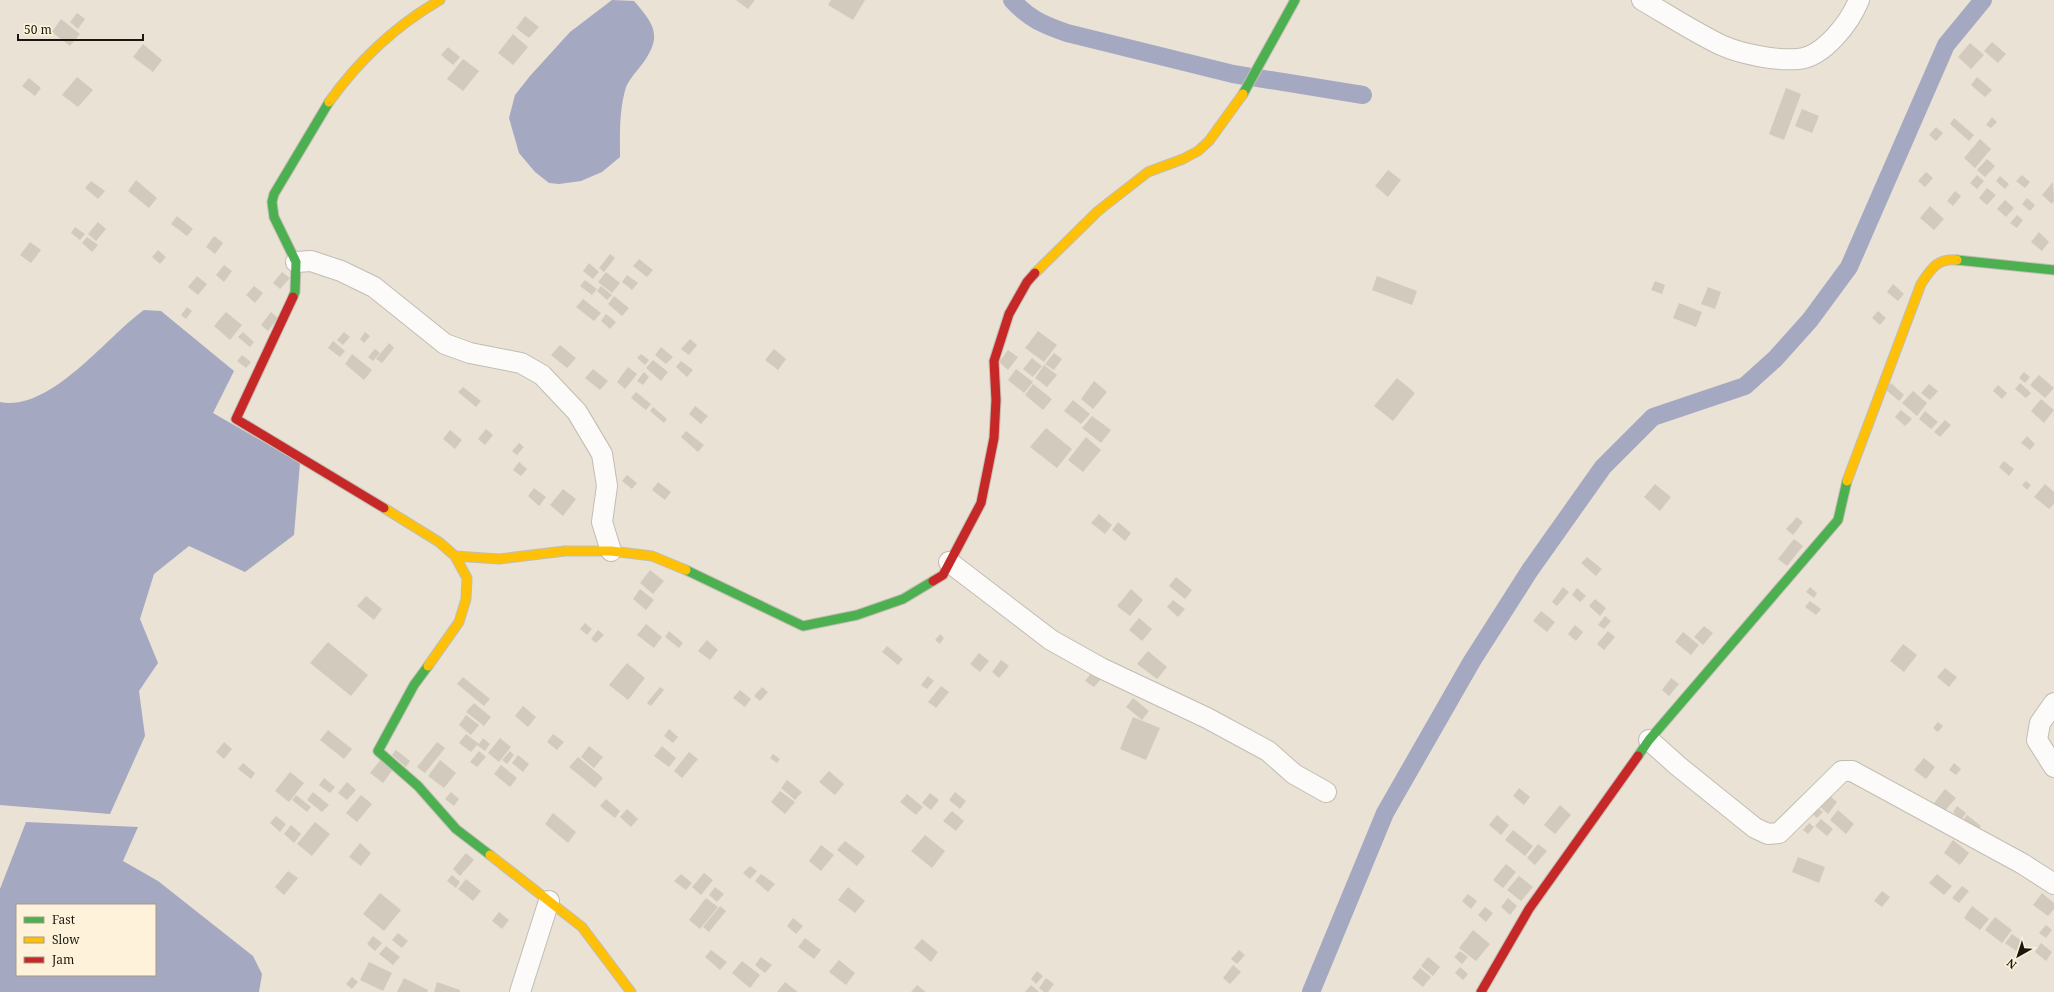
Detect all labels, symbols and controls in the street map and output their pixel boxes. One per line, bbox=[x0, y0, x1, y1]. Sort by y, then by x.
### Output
scale bar bbox=[18, 16, 143, 42]
text: 50 m bbox=[24, 21, 52, 38]
legend bbox=[16, 904, 156, 976]
text: Fast bbox=[52, 911, 75, 928]
text: Slow bbox=[52, 931, 80, 948]
north arrow bbox=[1998, 936, 2038, 976]
text: Jam bbox=[51, 951, 74, 968]
text: N bbox=[2003, 955, 2019, 973]

